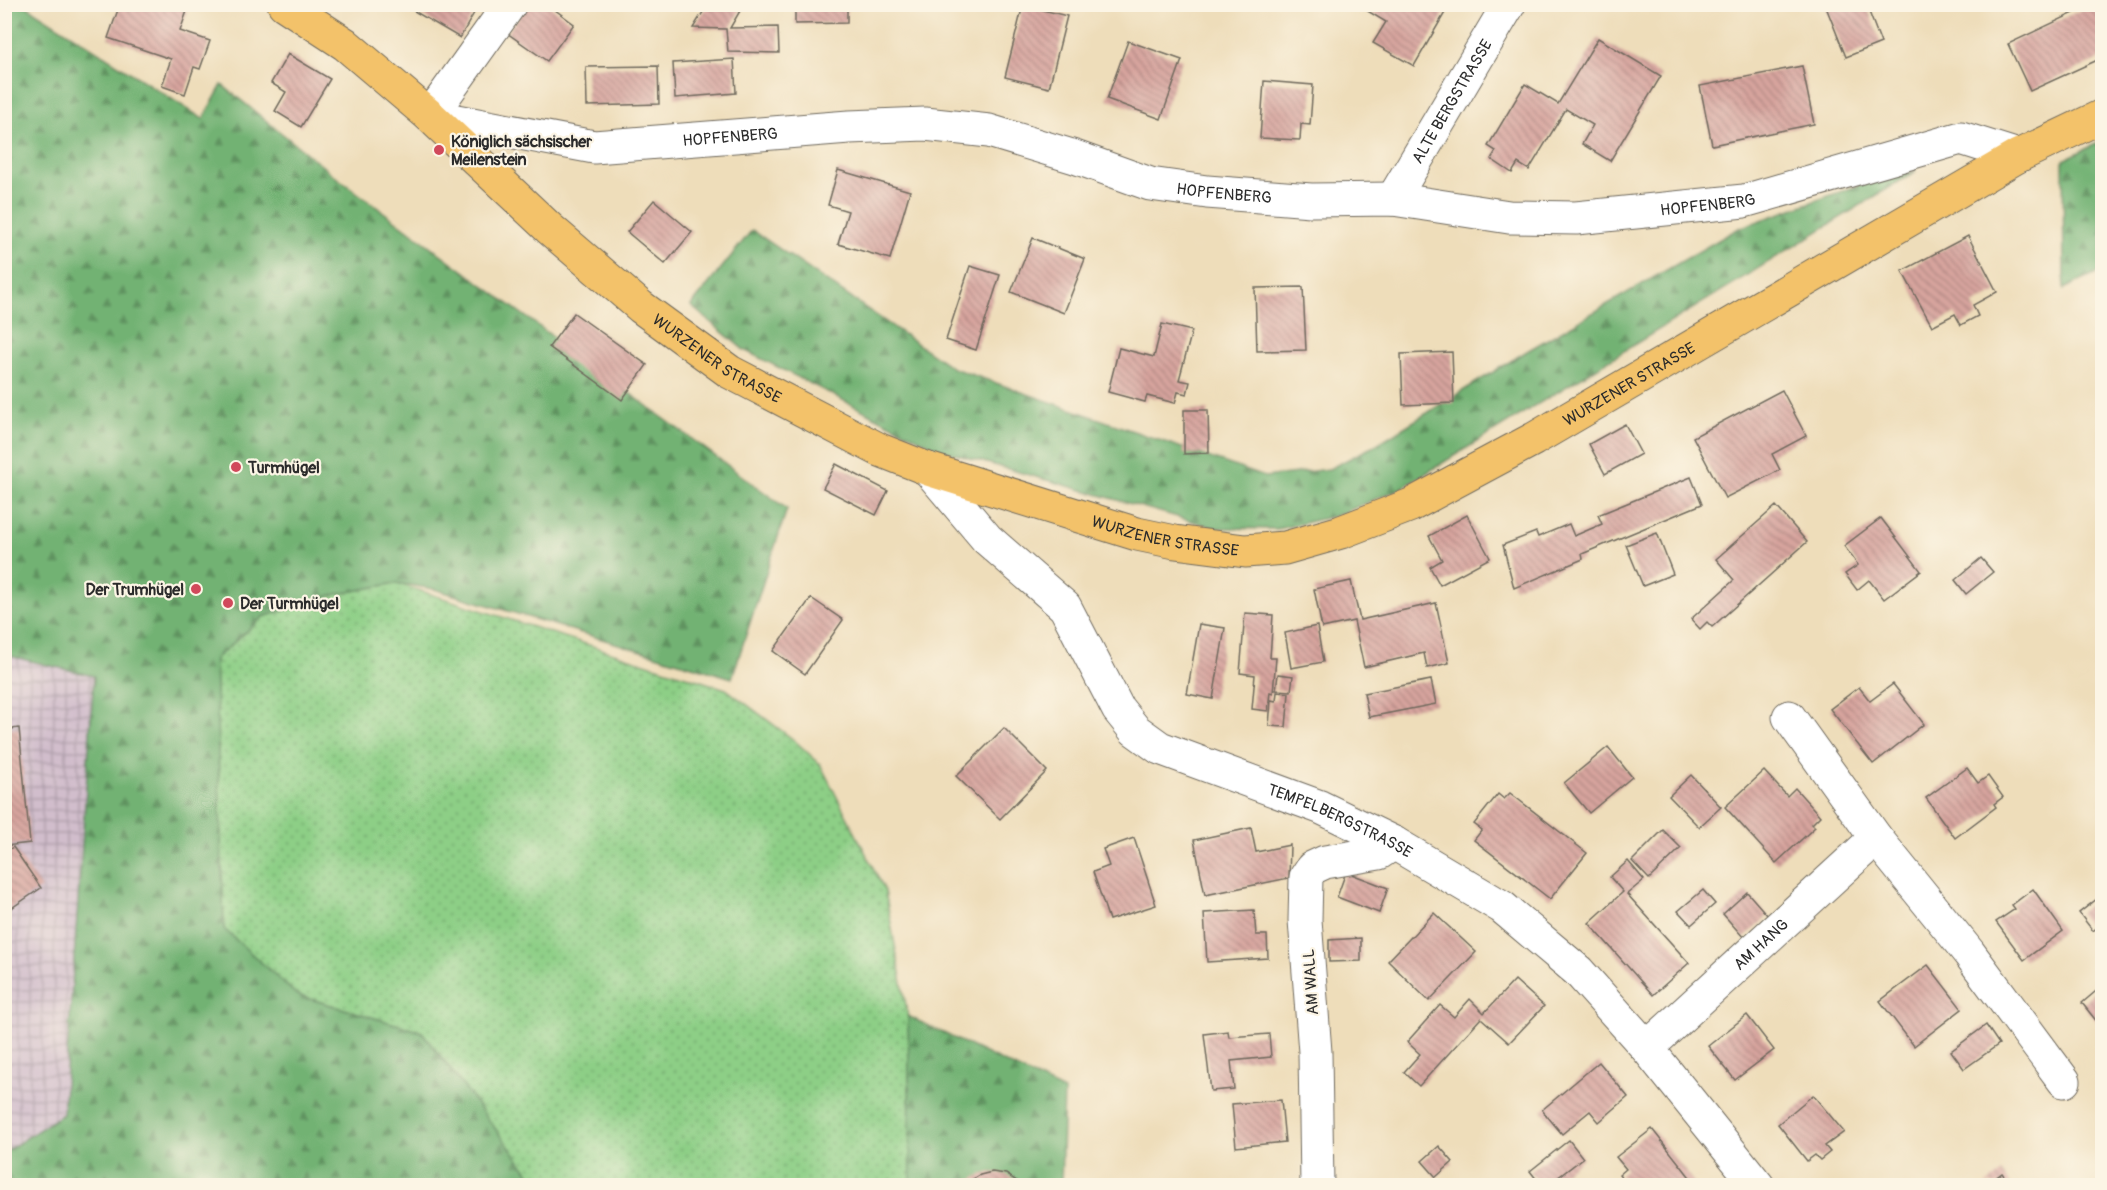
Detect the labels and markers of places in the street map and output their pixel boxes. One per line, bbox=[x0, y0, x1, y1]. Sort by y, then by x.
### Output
place label: Königlich sächsischer Meilenstein bbox=[451, 132, 592, 170]
marker: Königlich sächsischer Meilenstein bbox=[432, 143, 446, 157]
place label: Turmhügel bbox=[247, 458, 320, 478]
marker: Turmhügel bbox=[229, 460, 243, 474]
place label: Der Trumhügel bbox=[85, 580, 184, 600]
marker: Der Trumhügel bbox=[189, 582, 203, 596]
place label: Der Turmhügel bbox=[240, 594, 339, 614]
marker: Der Turmhügel bbox=[221, 596, 235, 610]

